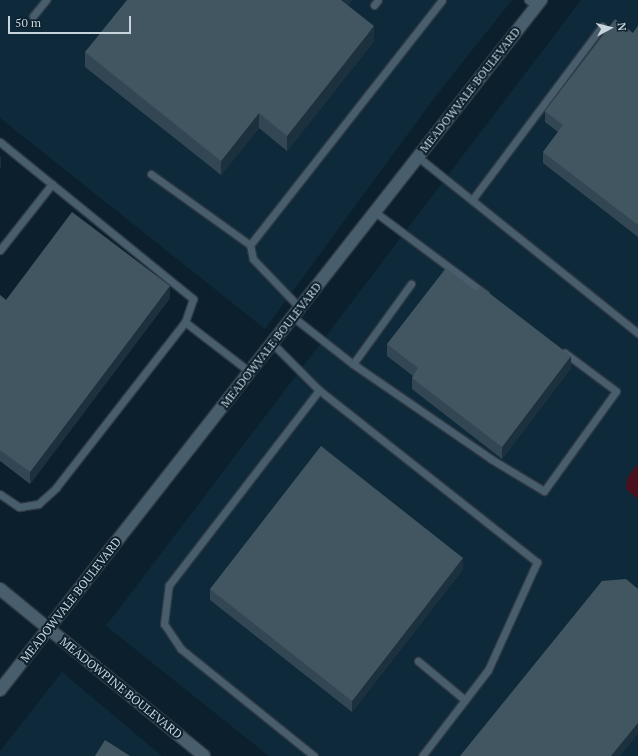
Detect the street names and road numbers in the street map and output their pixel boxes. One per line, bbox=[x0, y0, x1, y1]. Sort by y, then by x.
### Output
street label: MEADOWVALE BOULEVARD bbox=[417, 25, 523, 155]
street label: MEADOWVALE BOULEVARD bbox=[218, 280, 324, 410]
street label: MEADOWVALE BOULEVARD bbox=[18, 535, 124, 665]
street label: MEADOWPINE BOULEVARD bbox=[57, 634, 185, 742]

